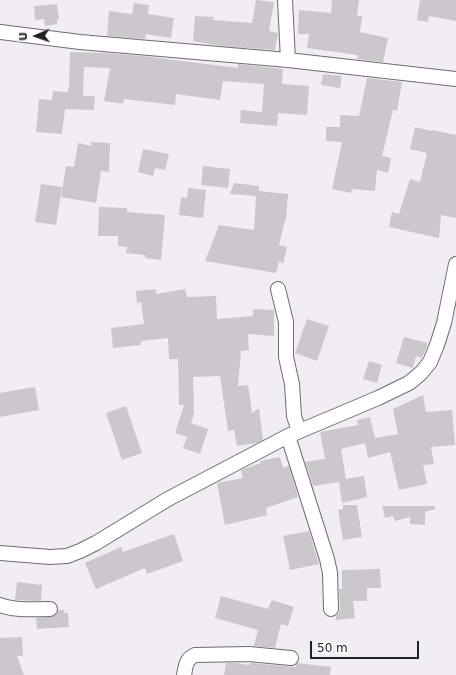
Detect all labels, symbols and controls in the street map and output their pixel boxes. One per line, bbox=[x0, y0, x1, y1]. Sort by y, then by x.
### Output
north arrow bbox=[16, 16, 56, 56]
text: U bbox=[17, 32, 30, 41]
scale bar bbox=[312, 633, 421, 659]
text: 50 m bbox=[317, 641, 348, 655]

